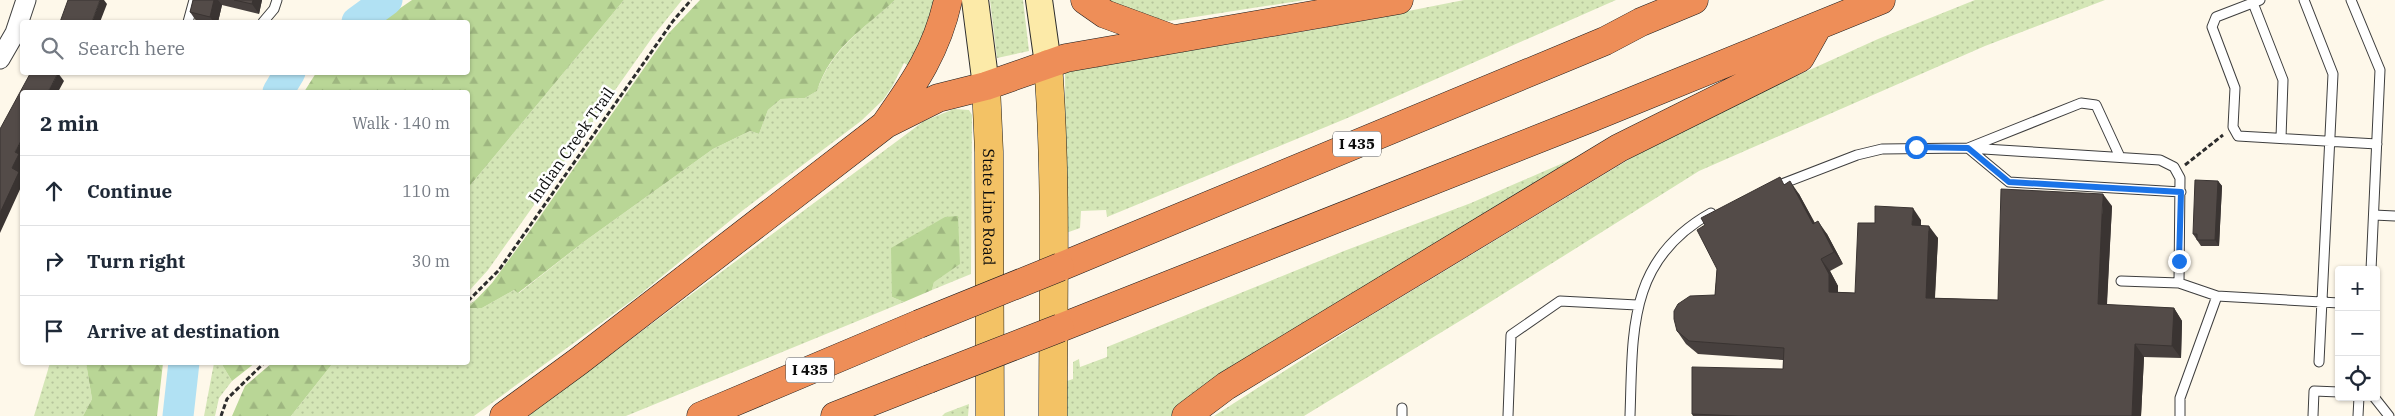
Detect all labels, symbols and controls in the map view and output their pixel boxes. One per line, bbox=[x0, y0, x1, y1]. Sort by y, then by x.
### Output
search box bbox=[20, 20, 470, 75]
icon: search bbox=[38, 34, 66, 62]
text: Search here bbox=[78, 36, 185, 60]
street label: Indian Creek Trail bbox=[524, 83, 618, 207]
text: 2 min bbox=[40, 109, 99, 137]
text: Walk · 140 m bbox=[352, 113, 450, 133]
road number: I 435 bbox=[1333, 132, 1381, 156]
route start bbox=[1905, 136, 1928, 159]
street label: State Line Road bbox=[979, 148, 999, 266]
icon: ahead bbox=[40, 177, 68, 205]
text: Continue bbox=[87, 179, 172, 203]
text: 110 m bbox=[402, 181, 450, 201]
icon: right bbox=[40, 247, 68, 275]
text: Turn right bbox=[87, 249, 185, 273]
route end bbox=[2168, 250, 2191, 273]
text: 30 m bbox=[412, 251, 450, 271]
map controls bbox=[2335, 266, 2380, 401]
button: + bbox=[2335, 266, 2380, 311]
button: − bbox=[2335, 311, 2380, 356]
icon: arrive bbox=[40, 317, 68, 345]
text: Arrive at destination bbox=[87, 319, 280, 343]
button: locate bbox=[2335, 356, 2380, 401]
road number: I 435 bbox=[786, 358, 834, 382]

